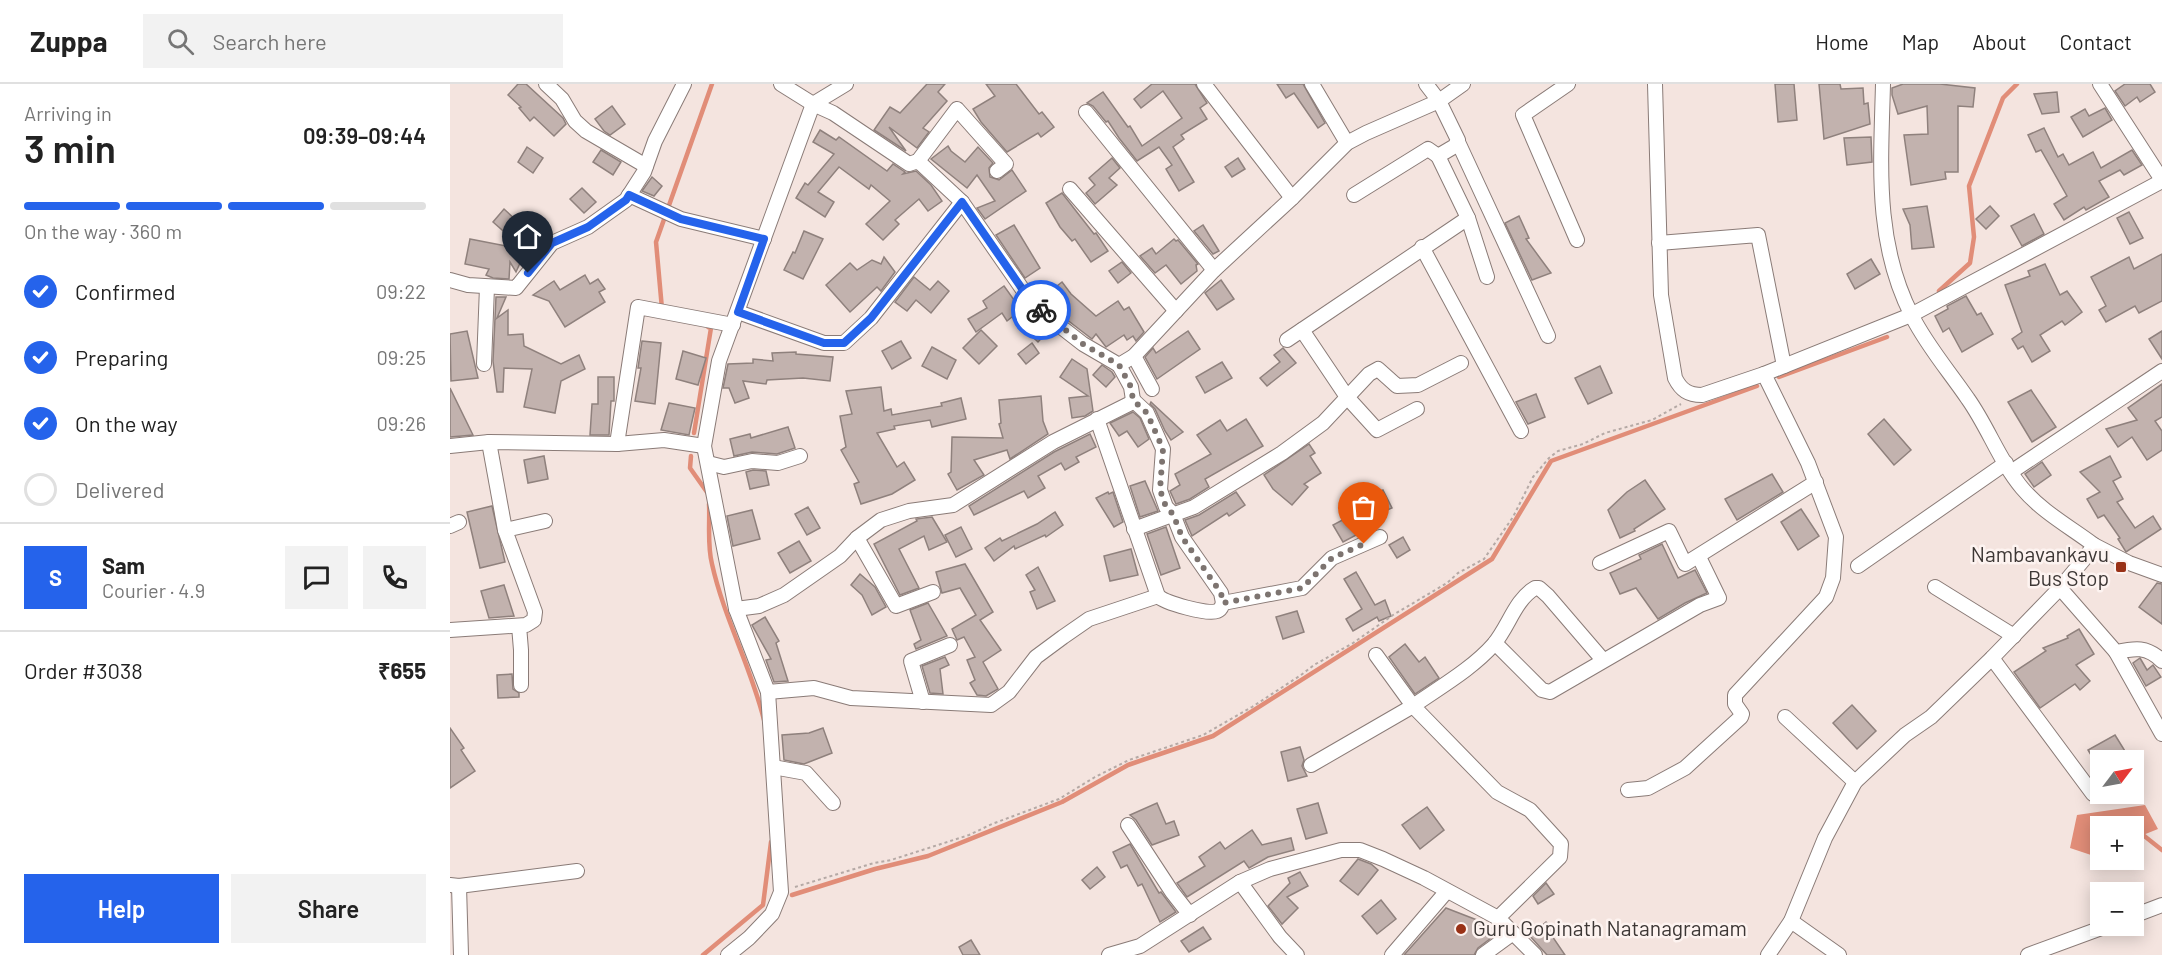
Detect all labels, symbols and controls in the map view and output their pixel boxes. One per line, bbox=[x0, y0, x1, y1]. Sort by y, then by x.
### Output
search box bbox=[143, 14, 563, 68]
text: Zuppa bbox=[30, 24, 107, 58]
icon: search bbox=[164, 25, 197, 58]
text: Search here bbox=[212, 28, 327, 54]
text: Home bbox=[1815, 29, 1869, 54]
text: Map bbox=[1902, 29, 1939, 54]
text: About bbox=[1972, 29, 2027, 54]
text: Contact bbox=[2060, 29, 2132, 54]
text: Arriving in bbox=[24, 101, 112, 125]
text: 09:39–09:44 bbox=[303, 122, 426, 148]
text: 3 min bbox=[24, 124, 116, 171]
pin bbox=[502, 211, 553, 273]
text: On the way · 360 m bbox=[24, 219, 182, 243]
icon: home bbox=[511, 220, 544, 253]
icon: check bbox=[24, 275, 57, 308]
text: Confirmed bbox=[75, 278, 175, 304]
text: 09:22 bbox=[376, 279, 426, 303]
courier bbox=[1011, 280, 1071, 340]
icon: bike bbox=[1025, 294, 1058, 327]
icon: check bbox=[24, 341, 57, 374]
text: Preparing bbox=[75, 344, 168, 370]
text: 09:25 bbox=[377, 345, 426, 369]
icon: check bbox=[24, 407, 57, 440]
text: On the way bbox=[75, 410, 178, 436]
text: 09:26 bbox=[376, 411, 426, 435]
text: Delivered bbox=[75, 476, 164, 502]
pin bbox=[1338, 482, 1389, 544]
icon: bag bbox=[1347, 491, 1380, 524]
place label: Nambavankavu Bus Stop bbox=[1971, 541, 2109, 590]
button: chat bbox=[285, 546, 348, 609]
button: phone bbox=[363, 546, 426, 609]
text: Sam bbox=[102, 552, 145, 578]
marker: Nambavankavu Bus Stop bbox=[2114, 560, 2128, 574]
text: S bbox=[49, 564, 62, 590]
text: Courier · 4.9 bbox=[102, 578, 205, 602]
text: Order #3038 bbox=[24, 657, 143, 683]
text: ₹655 bbox=[378, 657, 426, 683]
north arrow bbox=[2090, 750, 2144, 804]
map controls bbox=[2090, 750, 2144, 936]
button: + bbox=[2090, 816, 2144, 870]
button: Help bbox=[24, 874, 219, 943]
button: Share bbox=[231, 874, 426, 943]
button: − bbox=[2090, 882, 2144, 936]
place label: Guru Gopinath Natanagramam bbox=[1473, 915, 1747, 940]
marker: Guru Gopinath Natanagramam bbox=[1454, 922, 1468, 936]

